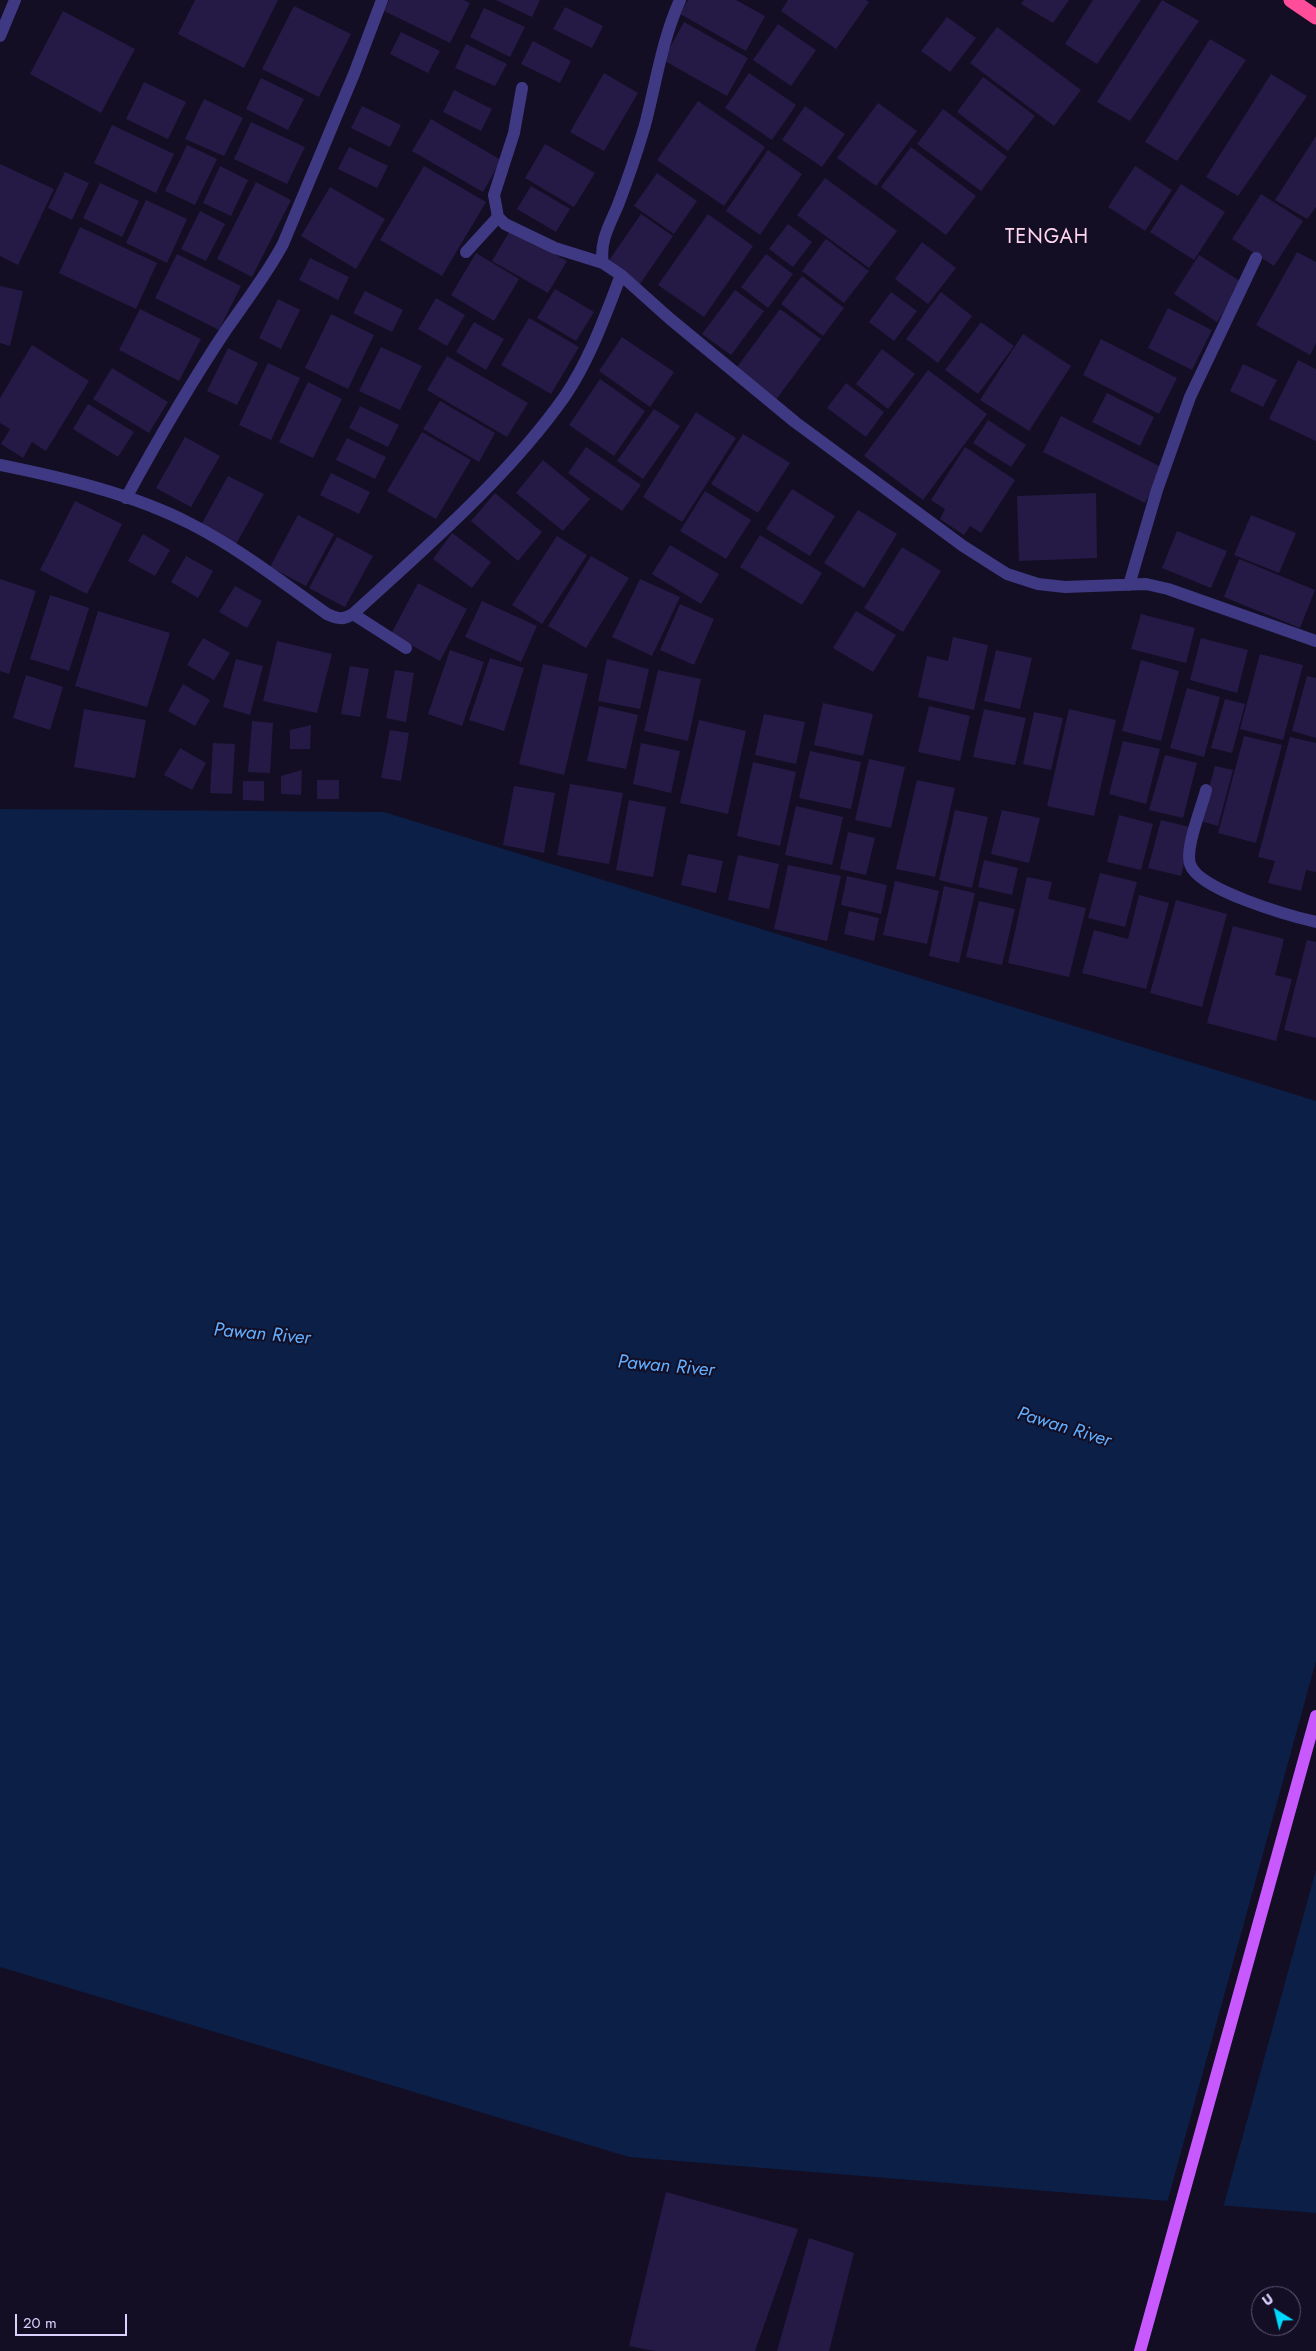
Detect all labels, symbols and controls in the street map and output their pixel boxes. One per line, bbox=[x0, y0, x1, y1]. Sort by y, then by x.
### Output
district label: TENGAH bbox=[1004, 226, 1090, 250]
water label: Pawan River bbox=[213, 1319, 311, 1351]
water label: Pawan River bbox=[617, 1351, 715, 1383]
water label: Pawan River bbox=[1014, 1403, 1114, 1453]
north arrow bbox=[1251, 2286, 1301, 2336]
text: U bbox=[1258, 2289, 1278, 2311]
scale bar bbox=[18, 2304, 130, 2336]
text: 20 m bbox=[23, 2312, 57, 2334]

